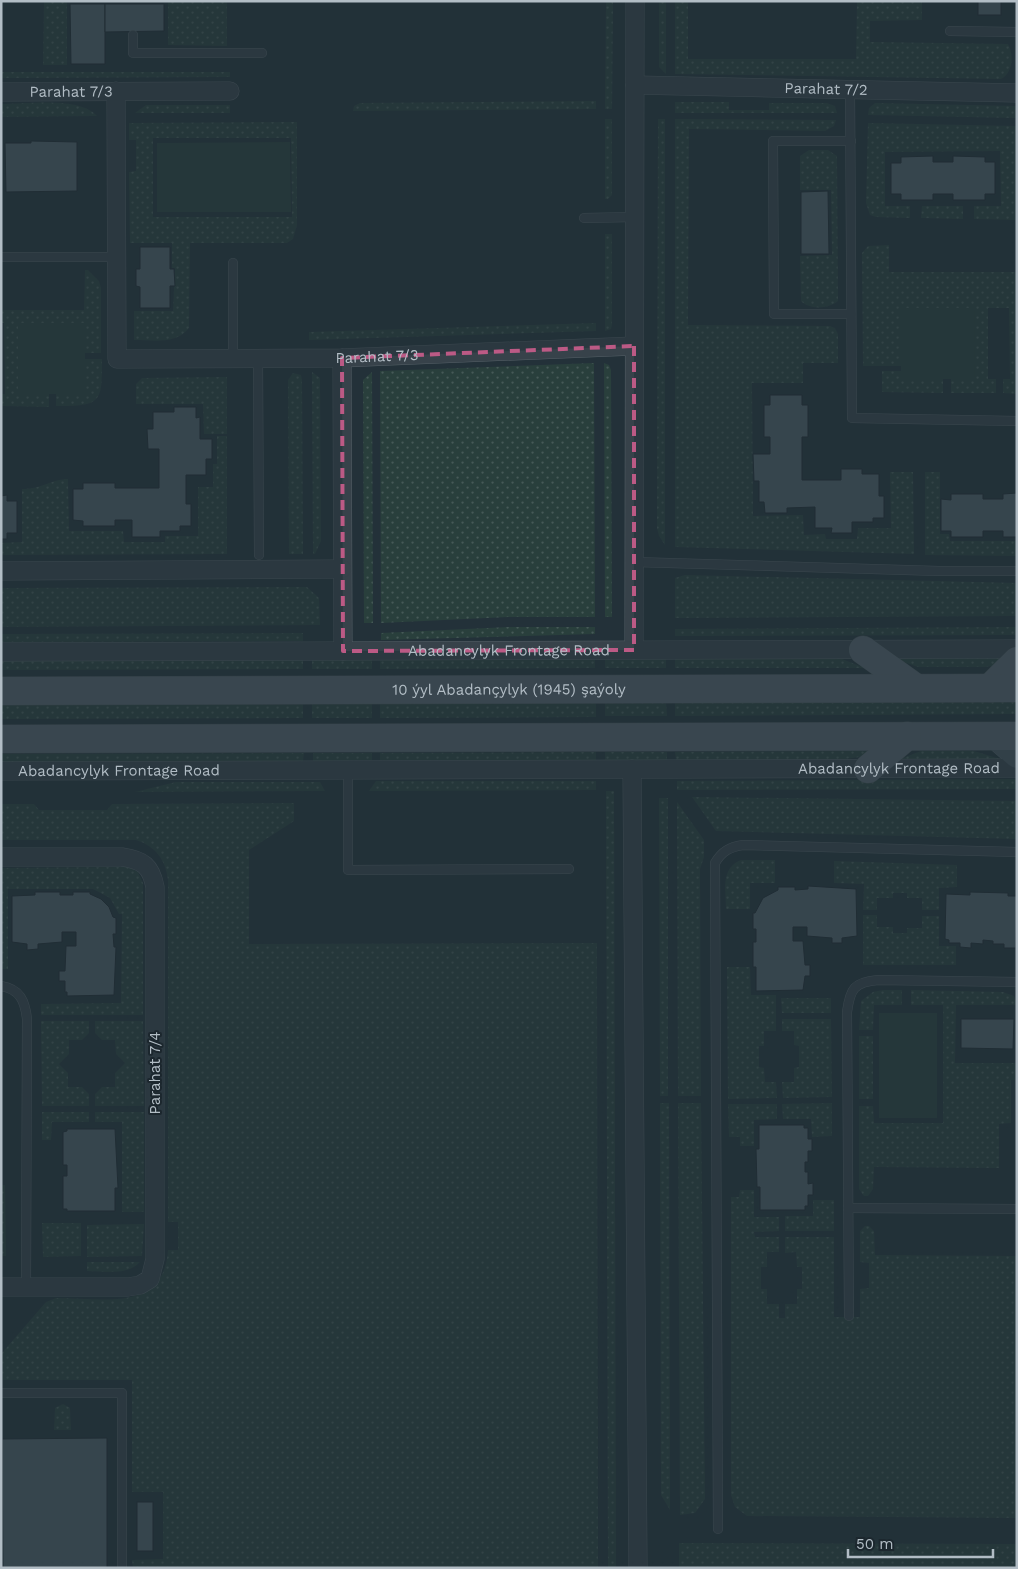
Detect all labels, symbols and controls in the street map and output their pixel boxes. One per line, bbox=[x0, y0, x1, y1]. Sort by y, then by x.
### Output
street label: Parahat 7/2 bbox=[784, 79, 868, 99]
street label: Parahat 7/3 bbox=[29, 83, 113, 101]
street label: Parahat 7/3 bbox=[335, 346, 419, 367]
street label: Abadancylyk Frontage Road bbox=[408, 641, 610, 660]
street label: 10 ýyl Abadançylyk (1945) şaýoly bbox=[392, 680, 626, 699]
street label: Abadancylyk Frontage Road bbox=[798, 759, 1000, 778]
street label: Abadancylyk Frontage Road bbox=[18, 761, 220, 780]
street label: Parahat 7/4 bbox=[146, 1032, 164, 1114]
scale bar bbox=[848, 1526, 993, 1558]
text: 50 m bbox=[856, 1535, 893, 1553]

